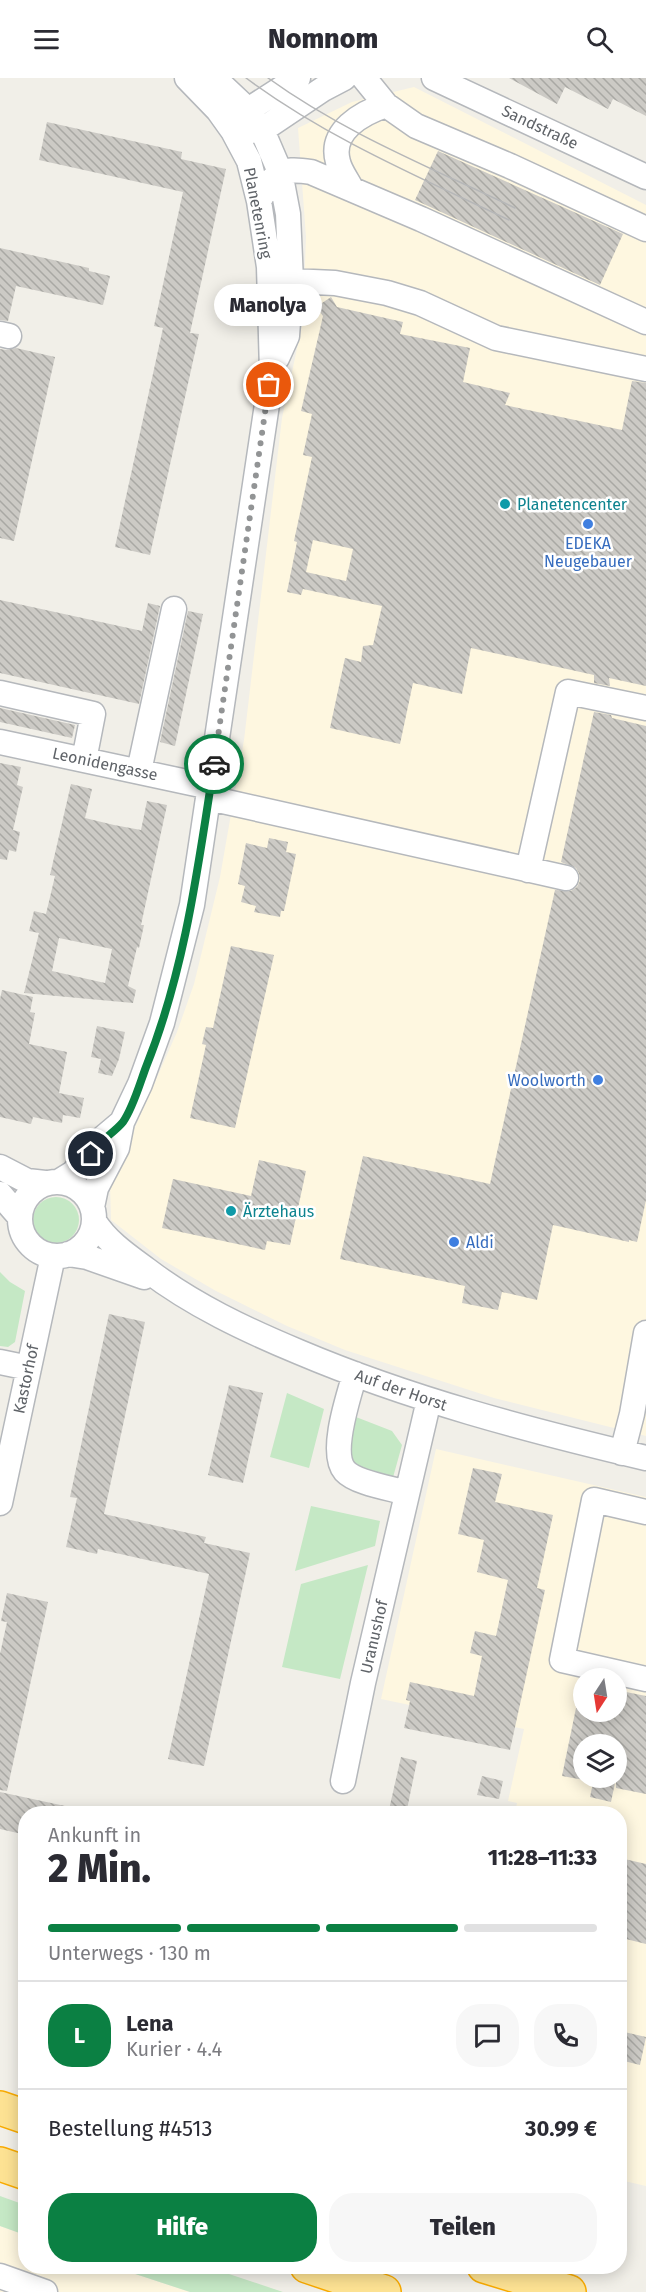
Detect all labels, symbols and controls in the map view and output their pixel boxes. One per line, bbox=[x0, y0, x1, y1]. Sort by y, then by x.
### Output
icon: menu bbox=[30, 23, 63, 56]
text: Nomnom bbox=[268, 23, 378, 55]
icon: search bbox=[583, 23, 616, 56]
street label: Sandstraße bbox=[499, 101, 581, 153]
street label: Planetenring bbox=[240, 166, 276, 261]
callout: Manolya bbox=[215, 283, 323, 325]
text: Manolya bbox=[230, 293, 306, 317]
pin bbox=[243, 359, 294, 410]
icon: bag bbox=[252, 368, 285, 401]
place label: Planetencenter bbox=[517, 495, 628, 514]
marker: Planetencenter bbox=[498, 497, 512, 511]
marker: EDEKA Neugebauer bbox=[581, 517, 595, 531]
place label: EDEKA Neugebauer bbox=[544, 534, 633, 571]
courier bbox=[184, 734, 244, 794]
street label: Leonidengasse bbox=[51, 744, 159, 784]
icon: car bbox=[198, 748, 231, 781]
place label: Woolworth bbox=[507, 1071, 586, 1090]
marker: Woolworth bbox=[591, 1073, 605, 1087]
pin bbox=[65, 1128, 116, 1179]
icon: home bbox=[74, 1137, 107, 1170]
place label: Ärztehaus bbox=[243, 1202, 314, 1221]
marker: Ärztehaus bbox=[224, 1204, 238, 1218]
place label: Aldi bbox=[466, 1233, 494, 1252]
marker: Aldi bbox=[447, 1235, 461, 1249]
street label: Kastorhof bbox=[9, 1341, 43, 1415]
street label: Auf der Horst bbox=[352, 1365, 450, 1415]
street label: Uranushof bbox=[356, 1597, 392, 1676]
north arrow bbox=[573, 1668, 627, 1722]
map controls bbox=[573, 1668, 627, 1788]
button: layers bbox=[573, 1734, 627, 1788]
text: Ankunft in bbox=[48, 1823, 141, 1847]
text: 11:28–11:33 bbox=[488, 1844, 597, 1871]
text: 2 Min. bbox=[48, 1846, 151, 1892]
text: Unterwegs · 130 m bbox=[48, 1941, 211, 1965]
button: chat bbox=[456, 2004, 519, 2067]
button: phone bbox=[534, 2004, 597, 2067]
text: Lena bbox=[126, 2010, 174, 2037]
text: L bbox=[74, 2022, 85, 2049]
text: Kurier · 4.4 bbox=[126, 2037, 222, 2061]
text: Bestellung #4513 bbox=[48, 2115, 212, 2142]
text: 30.99 € bbox=[525, 2115, 597, 2142]
button: Hilfe bbox=[48, 2193, 317, 2262]
button: Teilen bbox=[329, 2193, 597, 2262]

